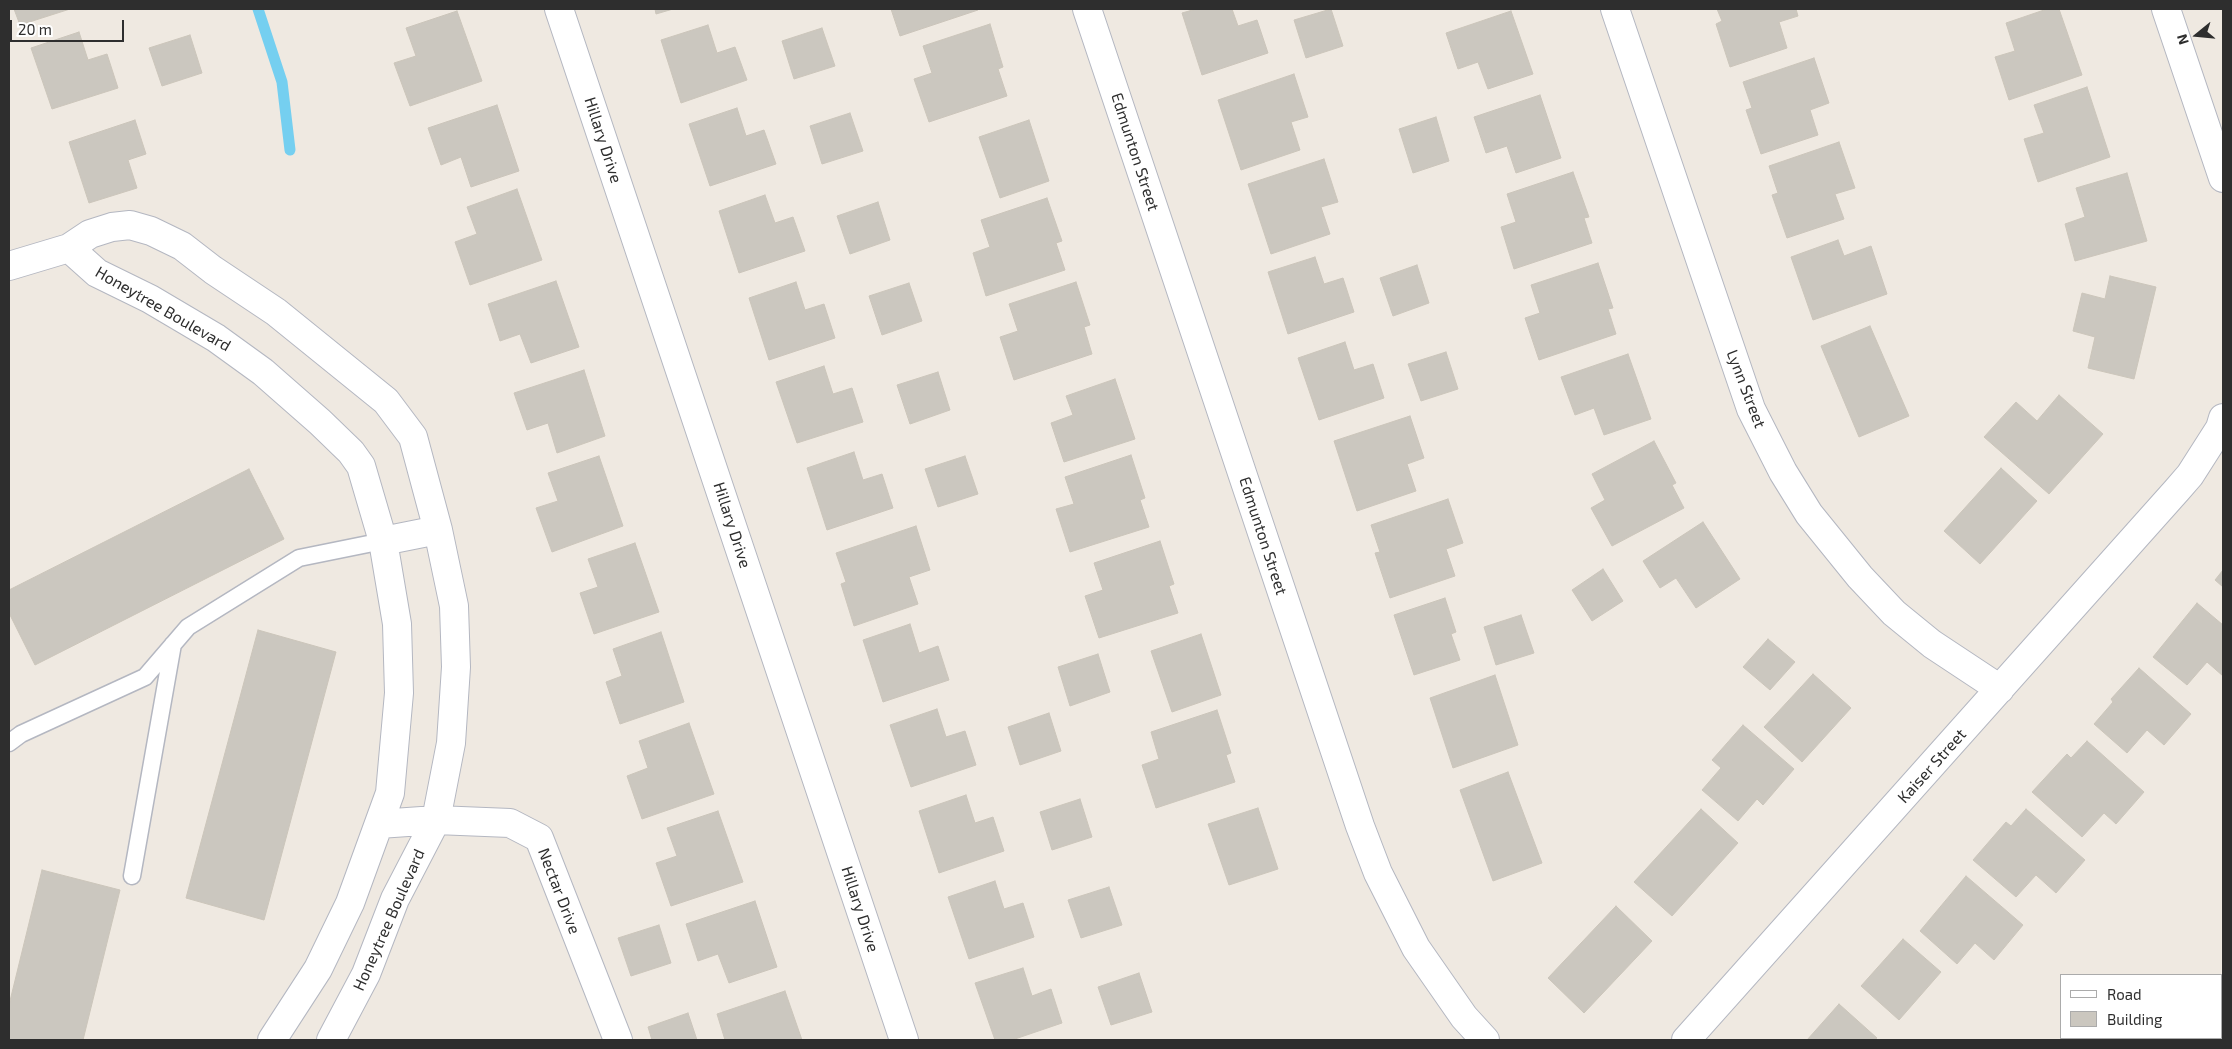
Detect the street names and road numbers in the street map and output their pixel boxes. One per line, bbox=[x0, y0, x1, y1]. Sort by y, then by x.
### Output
street label: Edmunton Street bbox=[1107, 91, 1163, 213]
street label: Hillary Drive bbox=[580, 95, 626, 185]
street label: Honeytree Boulevard bbox=[92, 262, 234, 356]
street label: Lynn Street bbox=[1722, 347, 1770, 431]
street label: Edmunton Street bbox=[1235, 475, 1291, 597]
street label: Hillary Drive bbox=[709, 480, 755, 570]
street label: Kaiser Street bbox=[1894, 725, 1970, 807]
street label: Nectar Drive bbox=[534, 845, 584, 937]
street label: Honeytree Boulevard bbox=[349, 846, 429, 994]
street label: Hillary Drive bbox=[837, 864, 883, 954]

